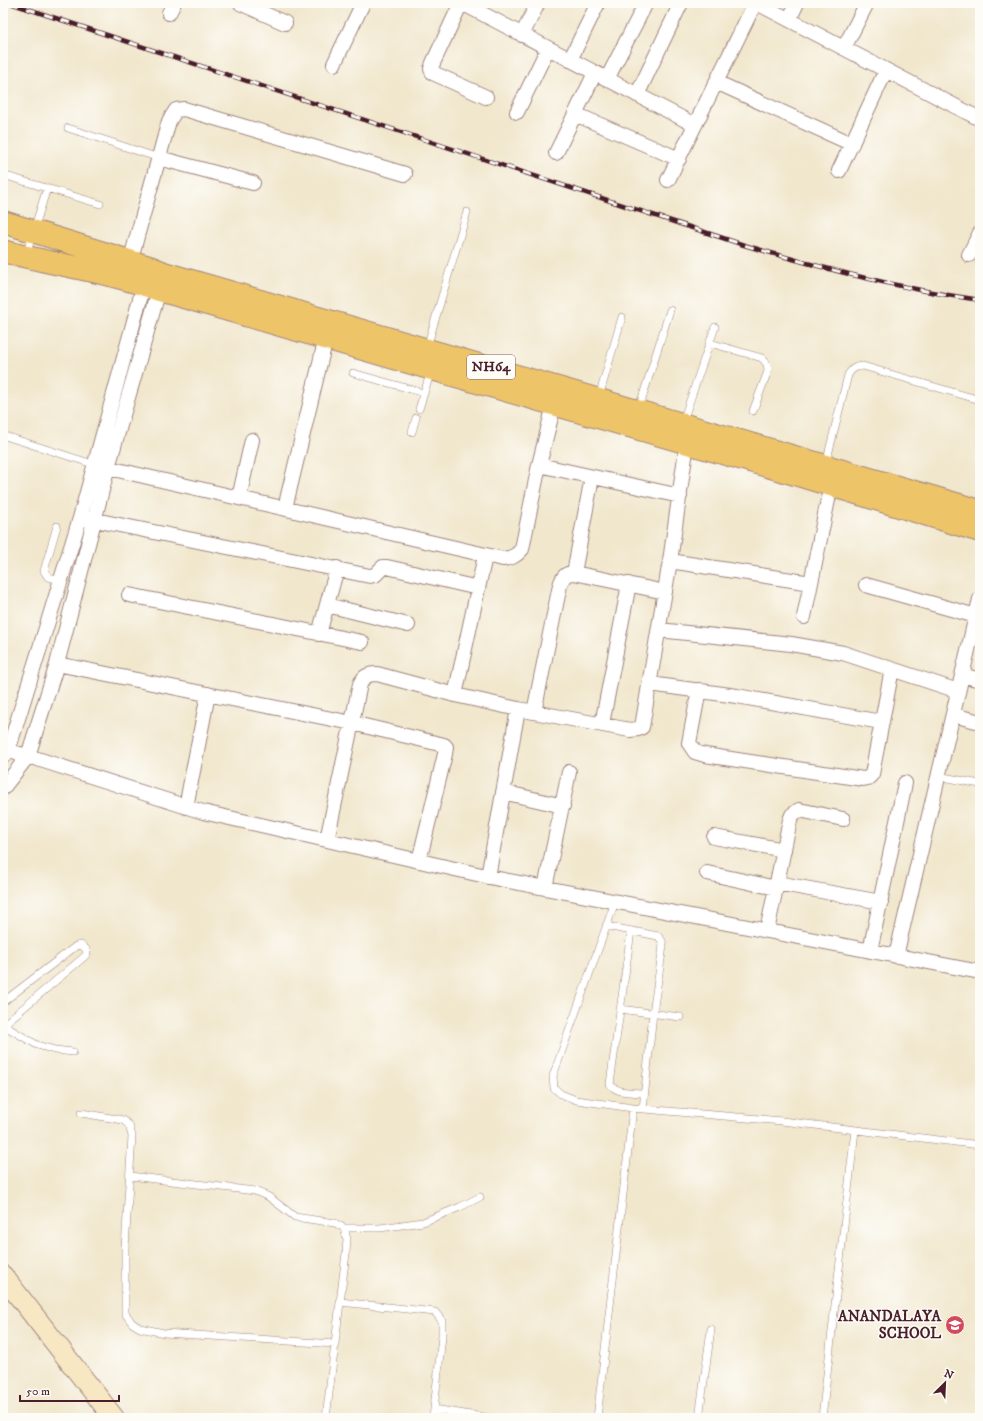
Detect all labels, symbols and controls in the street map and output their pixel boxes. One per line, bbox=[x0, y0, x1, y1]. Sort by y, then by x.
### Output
road number: NH64 bbox=[467, 355, 515, 379]
place label: ANANDALAYA SCHOOL bbox=[837, 1307, 941, 1343]
school or university icon: ANANDALAYA SCHOOL bbox=[944, 1314, 966, 1336]
north arrow bbox=[925, 1363, 965, 1403]
text: N bbox=[942, 1367, 956, 1383]
scale bar bbox=[20, 1377, 119, 1403]
text: 50 m bbox=[26, 1384, 50, 1399]

